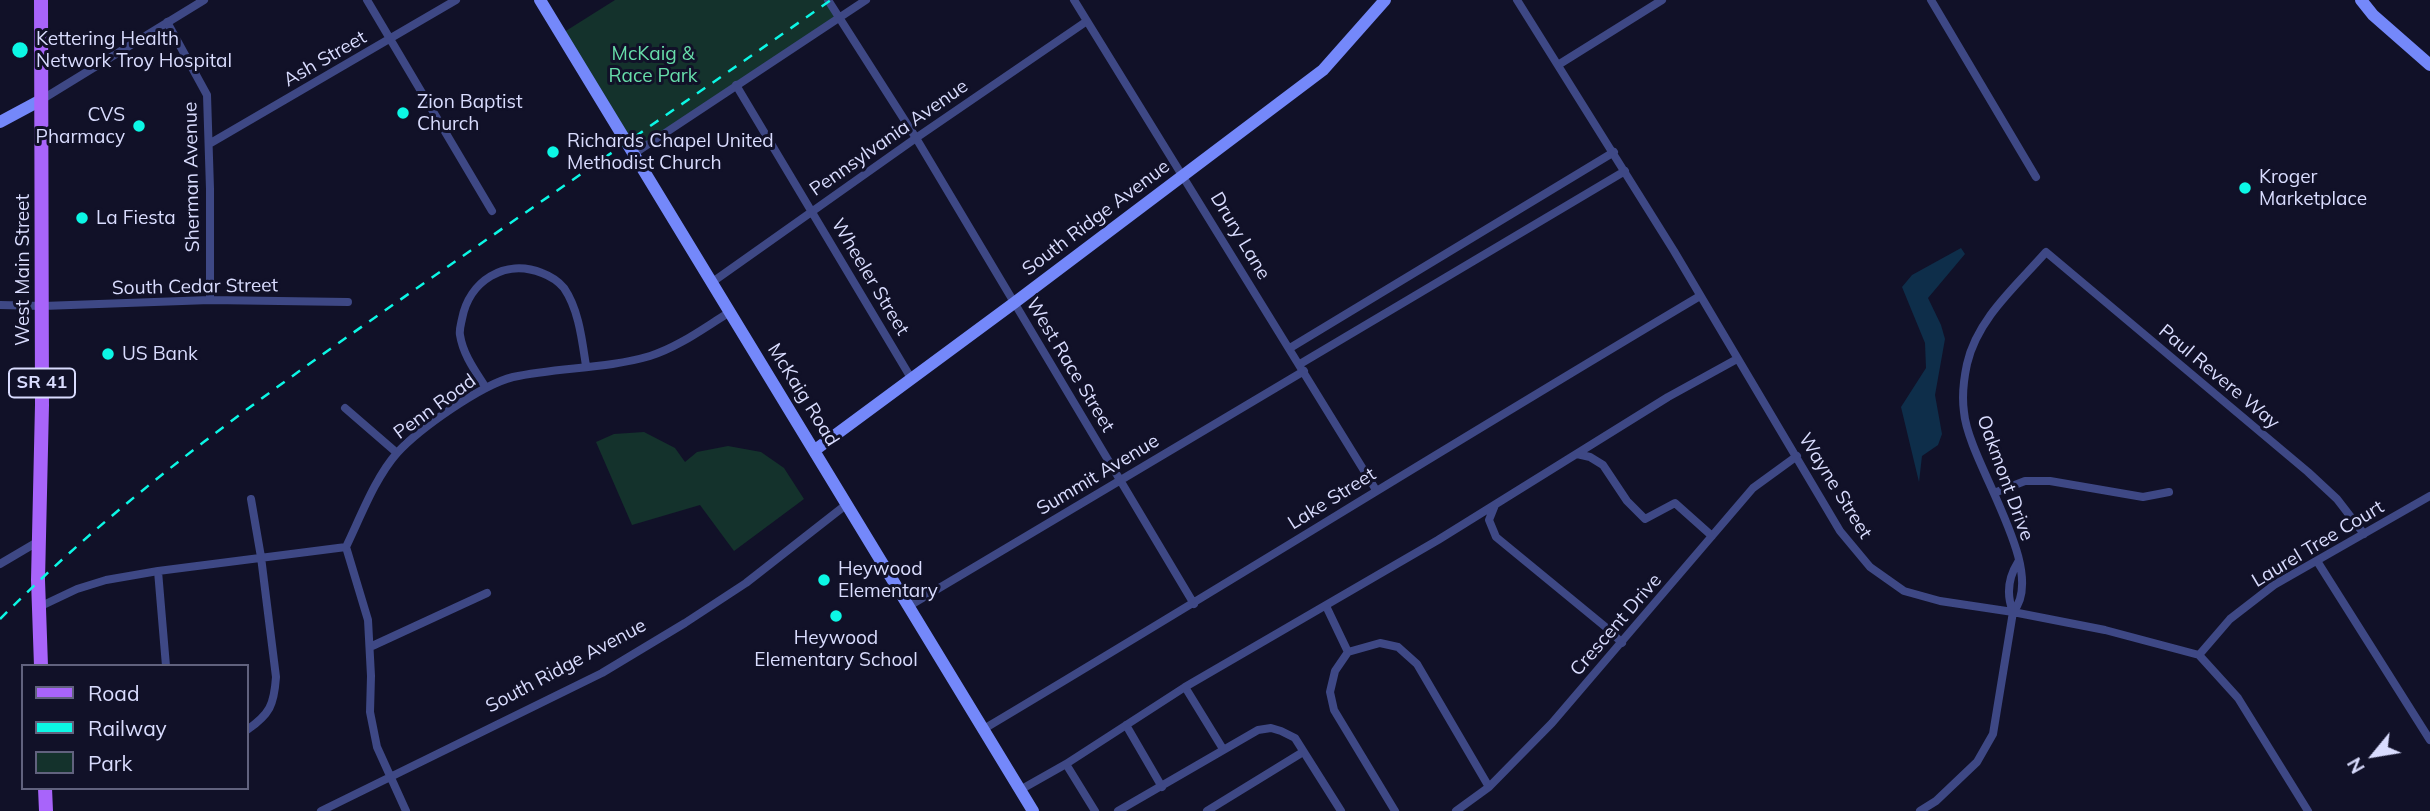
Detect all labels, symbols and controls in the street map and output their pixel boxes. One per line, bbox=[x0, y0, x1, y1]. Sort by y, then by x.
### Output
street label: Ash Street bbox=[280, 26, 370, 92]
place label: Kettering Health Network Troy Hospital bbox=[36, 28, 232, 72]
marker: Kettering Health Network Troy Hospital bbox=[10, 40, 30, 60]
park label: McKaig & Race Park bbox=[608, 43, 698, 87]
street label: Pennsylvania Avenue bbox=[806, 75, 972, 201]
place label: Zion Baptist Church bbox=[417, 91, 523, 135]
street label: Sherman Avenue bbox=[179, 102, 205, 252]
place label: CVS Pharmacy bbox=[36, 104, 125, 148]
marker: Zion Baptist Church bbox=[395, 105, 411, 121]
marker: CVS Pharmacy bbox=[131, 118, 147, 134]
place label: Richards Chapel United Methodist Church bbox=[567, 130, 774, 174]
marker: Richards Chapel United Methodist Church bbox=[545, 144, 561, 160]
street label: South Ridge Avenue bbox=[1018, 155, 1174, 281]
place label: Kroger Marketplace bbox=[2259, 166, 2367, 210]
marker: Kroger Marketplace bbox=[2237, 180, 2253, 196]
street label: Drury Lane bbox=[1205, 188, 1275, 284]
street label: West Main Street bbox=[12, 194, 34, 346]
place label: La Fiesta bbox=[96, 207, 176, 229]
marker: La Fiesta bbox=[74, 210, 90, 226]
street label: Wheeler Street bbox=[826, 214, 914, 340]
street label: South Cedar Street bbox=[112, 274, 278, 300]
street label: West Race Street bbox=[1021, 294, 1119, 436]
street label: Paul Revere Way bbox=[2154, 320, 2284, 434]
street label: McKaig Road bbox=[762, 339, 844, 451]
place label: US Bank bbox=[122, 343, 198, 365]
marker: US Bank bbox=[100, 346, 116, 362]
road number: SR 41 bbox=[9, 368, 75, 398]
street label: Penn Road bbox=[389, 370, 481, 444]
street label: Oakmont Drive bbox=[1972, 412, 2038, 544]
street label: Wayne Street bbox=[1793, 429, 1877, 543]
street label: Summit Avenue bbox=[1033, 430, 1163, 520]
street label: Lake Street bbox=[1284, 463, 1380, 535]
street label: Laurel Tree Court bbox=[2248, 496, 2388, 592]
place label: Heywood Elementary bbox=[838, 558, 938, 602]
street label: Crescent Drive bbox=[1565, 569, 1667, 681]
marker: Heywood Elementary bbox=[816, 572, 832, 588]
marker: Heywood Elementary School bbox=[828, 608, 844, 624]
street label: South Ridge Avenue bbox=[482, 614, 650, 718]
place label: Heywood Elementary School bbox=[754, 627, 918, 671]
legend bbox=[21, 664, 248, 790]
text: Road bbox=[88, 680, 139, 706]
text: Railway bbox=[88, 715, 167, 741]
north arrow bbox=[2339, 720, 2409, 790]
text: Park bbox=[88, 750, 132, 776]
text: N bbox=[2342, 753, 2370, 778]

